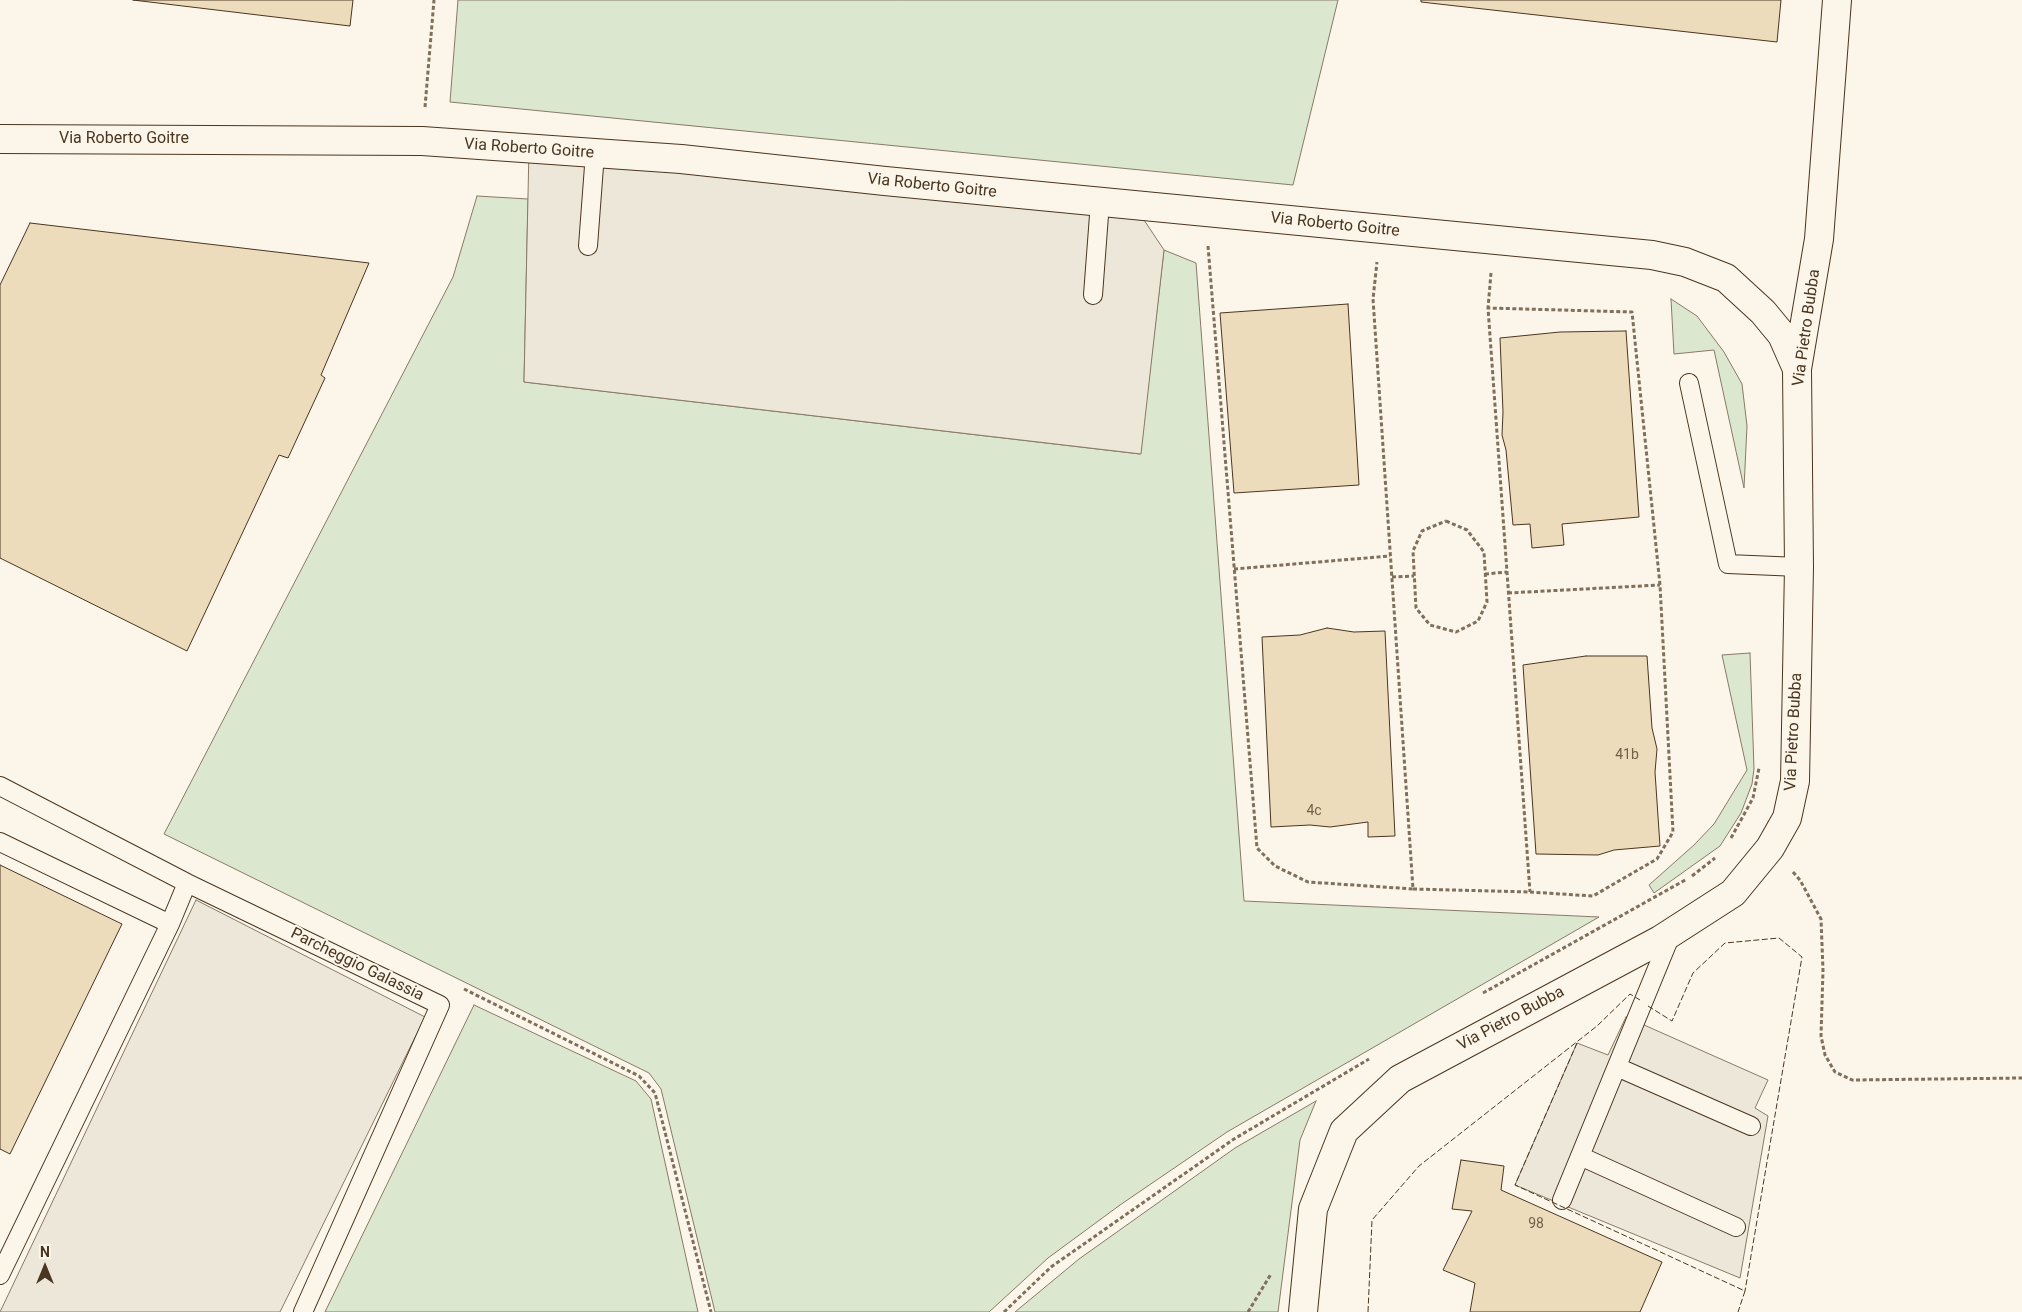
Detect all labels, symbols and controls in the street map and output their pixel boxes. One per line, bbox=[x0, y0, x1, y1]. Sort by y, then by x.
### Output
street label: Via Roberto Goitre bbox=[59, 129, 189, 149]
street label: Via Roberto Goitre bbox=[463, 135, 595, 163]
street label: Via Roberto Goitre bbox=[866, 170, 998, 202]
street label: Via Roberto Goitre bbox=[1269, 209, 1401, 241]
street label: Via Pietro Bubba bbox=[1789, 268, 1825, 388]
street label: Via Pietro Bubba bbox=[1781, 672, 1807, 792]
house number: 41b bbox=[1615, 747, 1639, 763]
house number: 4c bbox=[1306, 803, 1322, 819]
street label: Parcheggio Galassia bbox=[287, 924, 427, 1006]
street label: Via Pietro Bubba bbox=[1454, 983, 1568, 1055]
house number: 98 bbox=[1528, 1216, 1544, 1232]
north arrow bbox=[20, 1242, 70, 1292]
text: N bbox=[40, 1244, 50, 1260]

